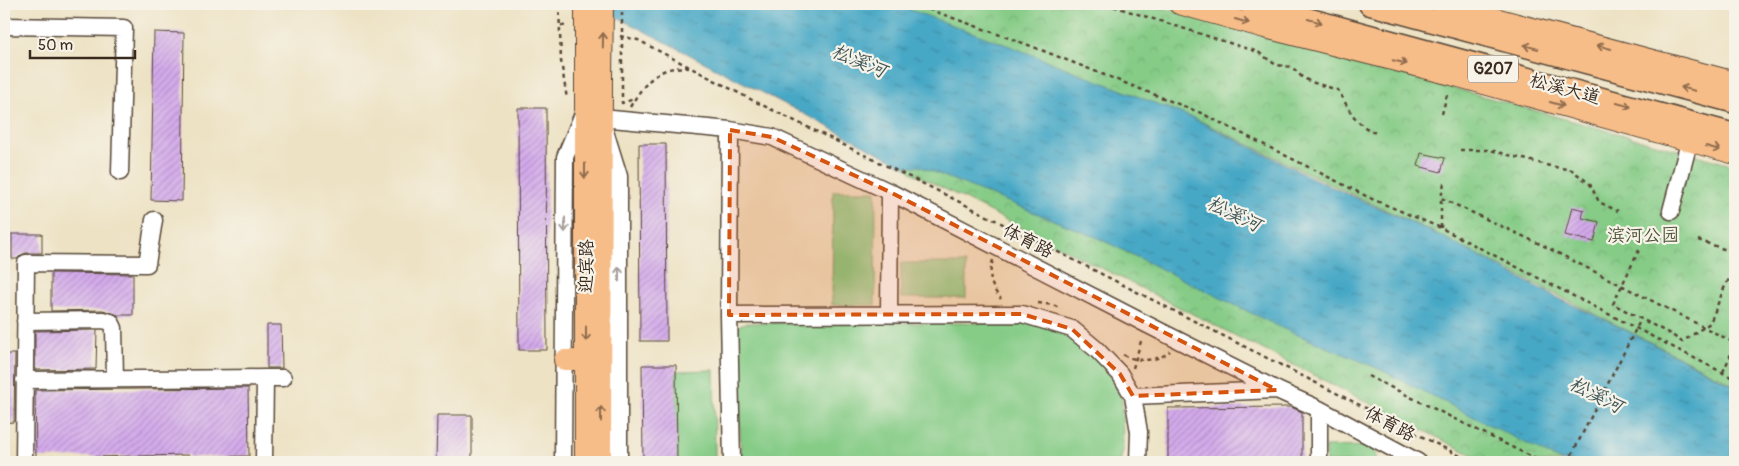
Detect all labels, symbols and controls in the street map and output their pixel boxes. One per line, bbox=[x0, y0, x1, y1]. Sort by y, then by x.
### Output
one-way arrow bbox=[1234, 17, 1250, 27]
one-way arrow bbox=[1306, 17, 1322, 26]
scale bar bbox=[30, 28, 135, 60]
one-way arrow bbox=[598, 32, 608, 48]
text: 50 m bbox=[38, 36, 73, 55]
water label: 松溪河 bbox=[828, 39, 893, 84]
one-way arrow bbox=[1524, 42, 1540, 51]
one-way arrow bbox=[1596, 42, 1612, 51]
road number: G207 bbox=[1468, 56, 1518, 82]
one-way arrow bbox=[1391, 58, 1407, 67]
street label: 松溪大道 bbox=[1527, 69, 1603, 109]
one-way arrow bbox=[1681, 84, 1697, 93]
one-way arrow bbox=[1548, 100, 1564, 110]
one-way arrow bbox=[1615, 100, 1631, 110]
one-way arrow bbox=[1705, 143, 1721, 153]
one-way arrow bbox=[580, 163, 590, 179]
water label: 松溪河 bbox=[1203, 191, 1268, 239]
one-way arrow bbox=[560, 216, 570, 233]
street label: 体育路 bbox=[999, 218, 1057, 264]
park label: 滨河公园 bbox=[1607, 224, 1679, 247]
street label: 迎宾路 bbox=[575, 239, 598, 293]
one-way arrow bbox=[614, 266, 624, 282]
one-way arrow bbox=[581, 326, 591, 342]
water label: 松溪河 bbox=[1565, 371, 1630, 420]
street label: 体育路 bbox=[1361, 401, 1419, 447]
one-way arrow bbox=[596, 406, 606, 422]

